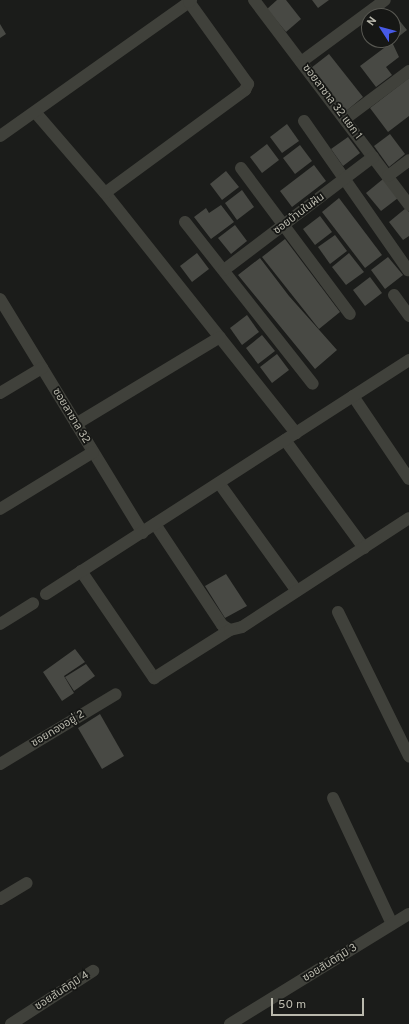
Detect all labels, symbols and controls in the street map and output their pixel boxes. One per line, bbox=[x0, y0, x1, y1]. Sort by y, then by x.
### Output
north arrow bbox=[361, 8, 401, 48]
text: N bbox=[364, 14, 380, 29]
street label: ซอยลาซาล 32 แยก 1 bbox=[299, 62, 365, 142]
street label: ซอยบ้านในฝัน bbox=[271, 190, 327, 238]
street label: ซอยลาซาล 32 bbox=[49, 386, 93, 446]
street label: ซอยทองอยู่ 2 bbox=[29, 708, 87, 750]
street label: ซอยสันติภูมิ 3 bbox=[300, 941, 360, 985]
street label: ซอยสันติภูมิ 4 bbox=[32, 969, 92, 1013]
scale bar bbox=[273, 990, 366, 1016]
text: 50 m bbox=[278, 997, 306, 1013]

